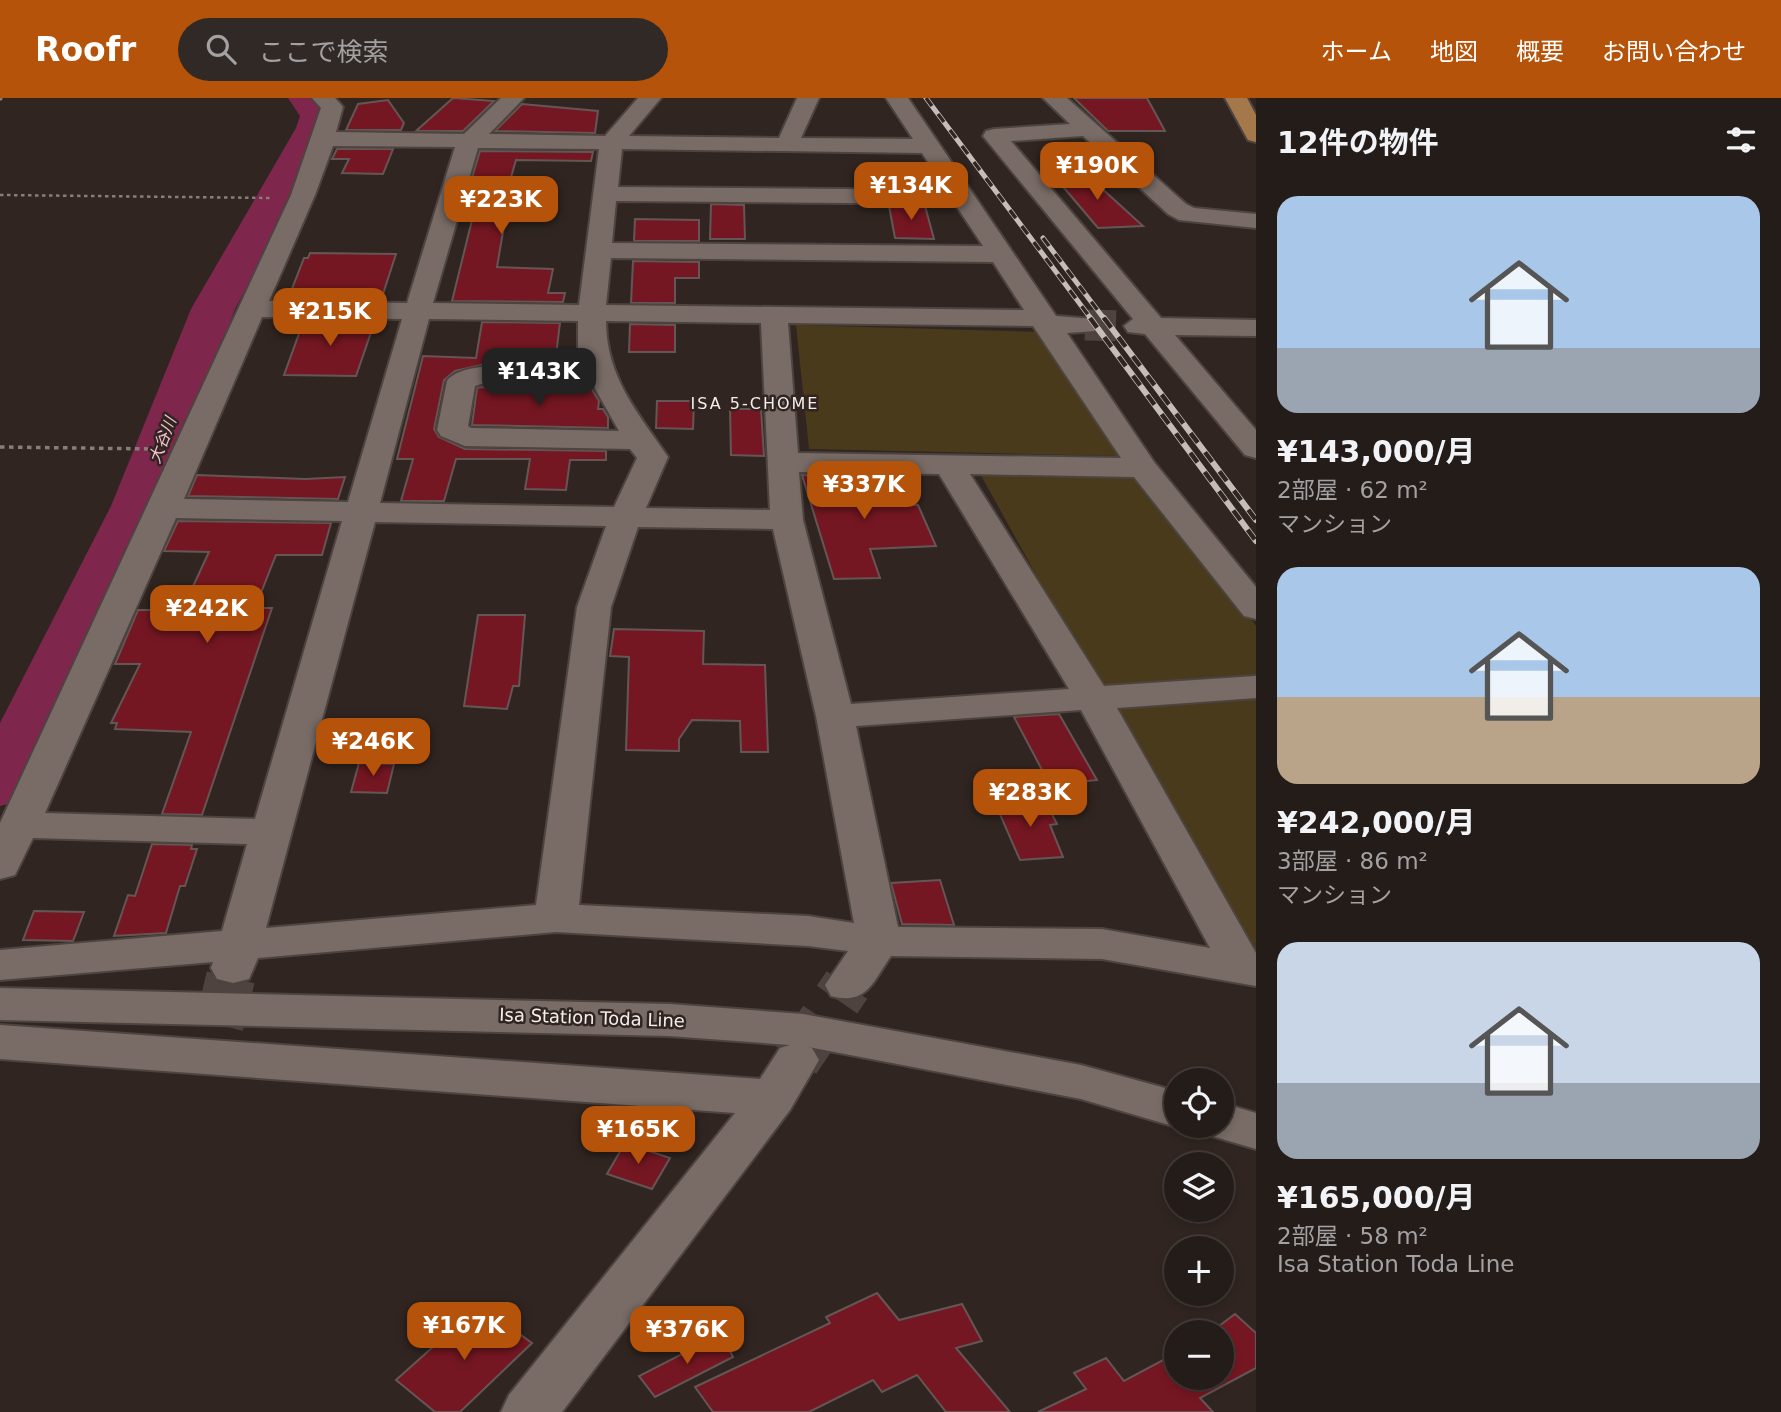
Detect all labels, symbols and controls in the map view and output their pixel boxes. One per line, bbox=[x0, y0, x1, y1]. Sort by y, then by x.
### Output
search box bbox=[178, 18, 668, 81]
text: Roofr bbox=[35, 30, 136, 69]
icon: search bbox=[202, 30, 240, 68]
text: ここで検索 bbox=[258, 37, 388, 67]
text: ホーム bbox=[1321, 38, 1392, 66]
text: 地図 bbox=[1430, 38, 1478, 66]
text: 概要 bbox=[1516, 38, 1564, 66]
text: お問い合わせ bbox=[1602, 38, 1746, 66]
icon: filters bbox=[1722, 121, 1760, 159]
text: 12件の物件 bbox=[1277, 125, 1439, 160]
pin: ¥190K bbox=[1048, 142, 1146, 202]
text: ¥190K bbox=[1056, 152, 1138, 178]
pin: ¥134K bbox=[862, 162, 960, 222]
text: ¥134K bbox=[870, 172, 952, 198]
pin: ¥223K bbox=[452, 176, 550, 236]
text: ¥223K bbox=[460, 186, 542, 212]
icon: home bbox=[1456, 242, 1582, 368]
pin: ¥215K bbox=[281, 288, 379, 348]
text: ¥215K bbox=[289, 298, 371, 324]
pin: ¥143K bbox=[490, 348, 588, 408]
text: ¥143K bbox=[498, 358, 580, 384]
district label: ISA 5-CHOME bbox=[691, 394, 819, 413]
water label: 大谷川 bbox=[145, 413, 181, 466]
text: ¥143,000/月 bbox=[1277, 434, 1475, 469]
pin: ¥337K bbox=[815, 462, 913, 521]
text: ¥337K bbox=[823, 471, 905, 497]
text: 2部屋 · 62 m² bbox=[1277, 477, 1428, 503]
text: マンション bbox=[1277, 511, 1392, 537]
pin: ¥242K bbox=[158, 586, 256, 645]
text: ¥242K bbox=[166, 595, 248, 621]
icon: home bbox=[1456, 613, 1582, 739]
pin: ¥246K bbox=[324, 718, 422, 778]
text: ¥246K bbox=[332, 728, 414, 754]
pin: ¥283K bbox=[981, 770, 1079, 829]
text: ¥283K bbox=[989, 779, 1071, 805]
text: ¥242,000/月 bbox=[1277, 805, 1475, 840]
text: 3部屋 · 86 m² bbox=[1277, 848, 1428, 874]
text: マンション bbox=[1277, 882, 1392, 908]
icon: home bbox=[1456, 988, 1582, 1114]
street label: Isa Station Toda Line bbox=[499, 1004, 685, 1031]
map controls bbox=[1164, 1068, 1234, 1390]
button: locate bbox=[1164, 1068, 1234, 1138]
pin: ¥165K bbox=[589, 1107, 687, 1166]
text: ¥165K bbox=[597, 1116, 679, 1142]
button: layers bbox=[1164, 1152, 1234, 1222]
text: ¥165,000/月 bbox=[1277, 1180, 1475, 1215]
text: 2部屋 · 58 m² bbox=[1277, 1223, 1428, 1249]
button: + bbox=[1164, 1236, 1234, 1306]
text: Isa Station Toda Line bbox=[1277, 1251, 1514, 1277]
pin: ¥167K bbox=[415, 1302, 513, 1362]
pin: ¥376K bbox=[638, 1306, 736, 1366]
text: ¥167K bbox=[423, 1312, 505, 1338]
text: ¥376K bbox=[646, 1316, 728, 1342]
button: − bbox=[1164, 1320, 1234, 1390]

